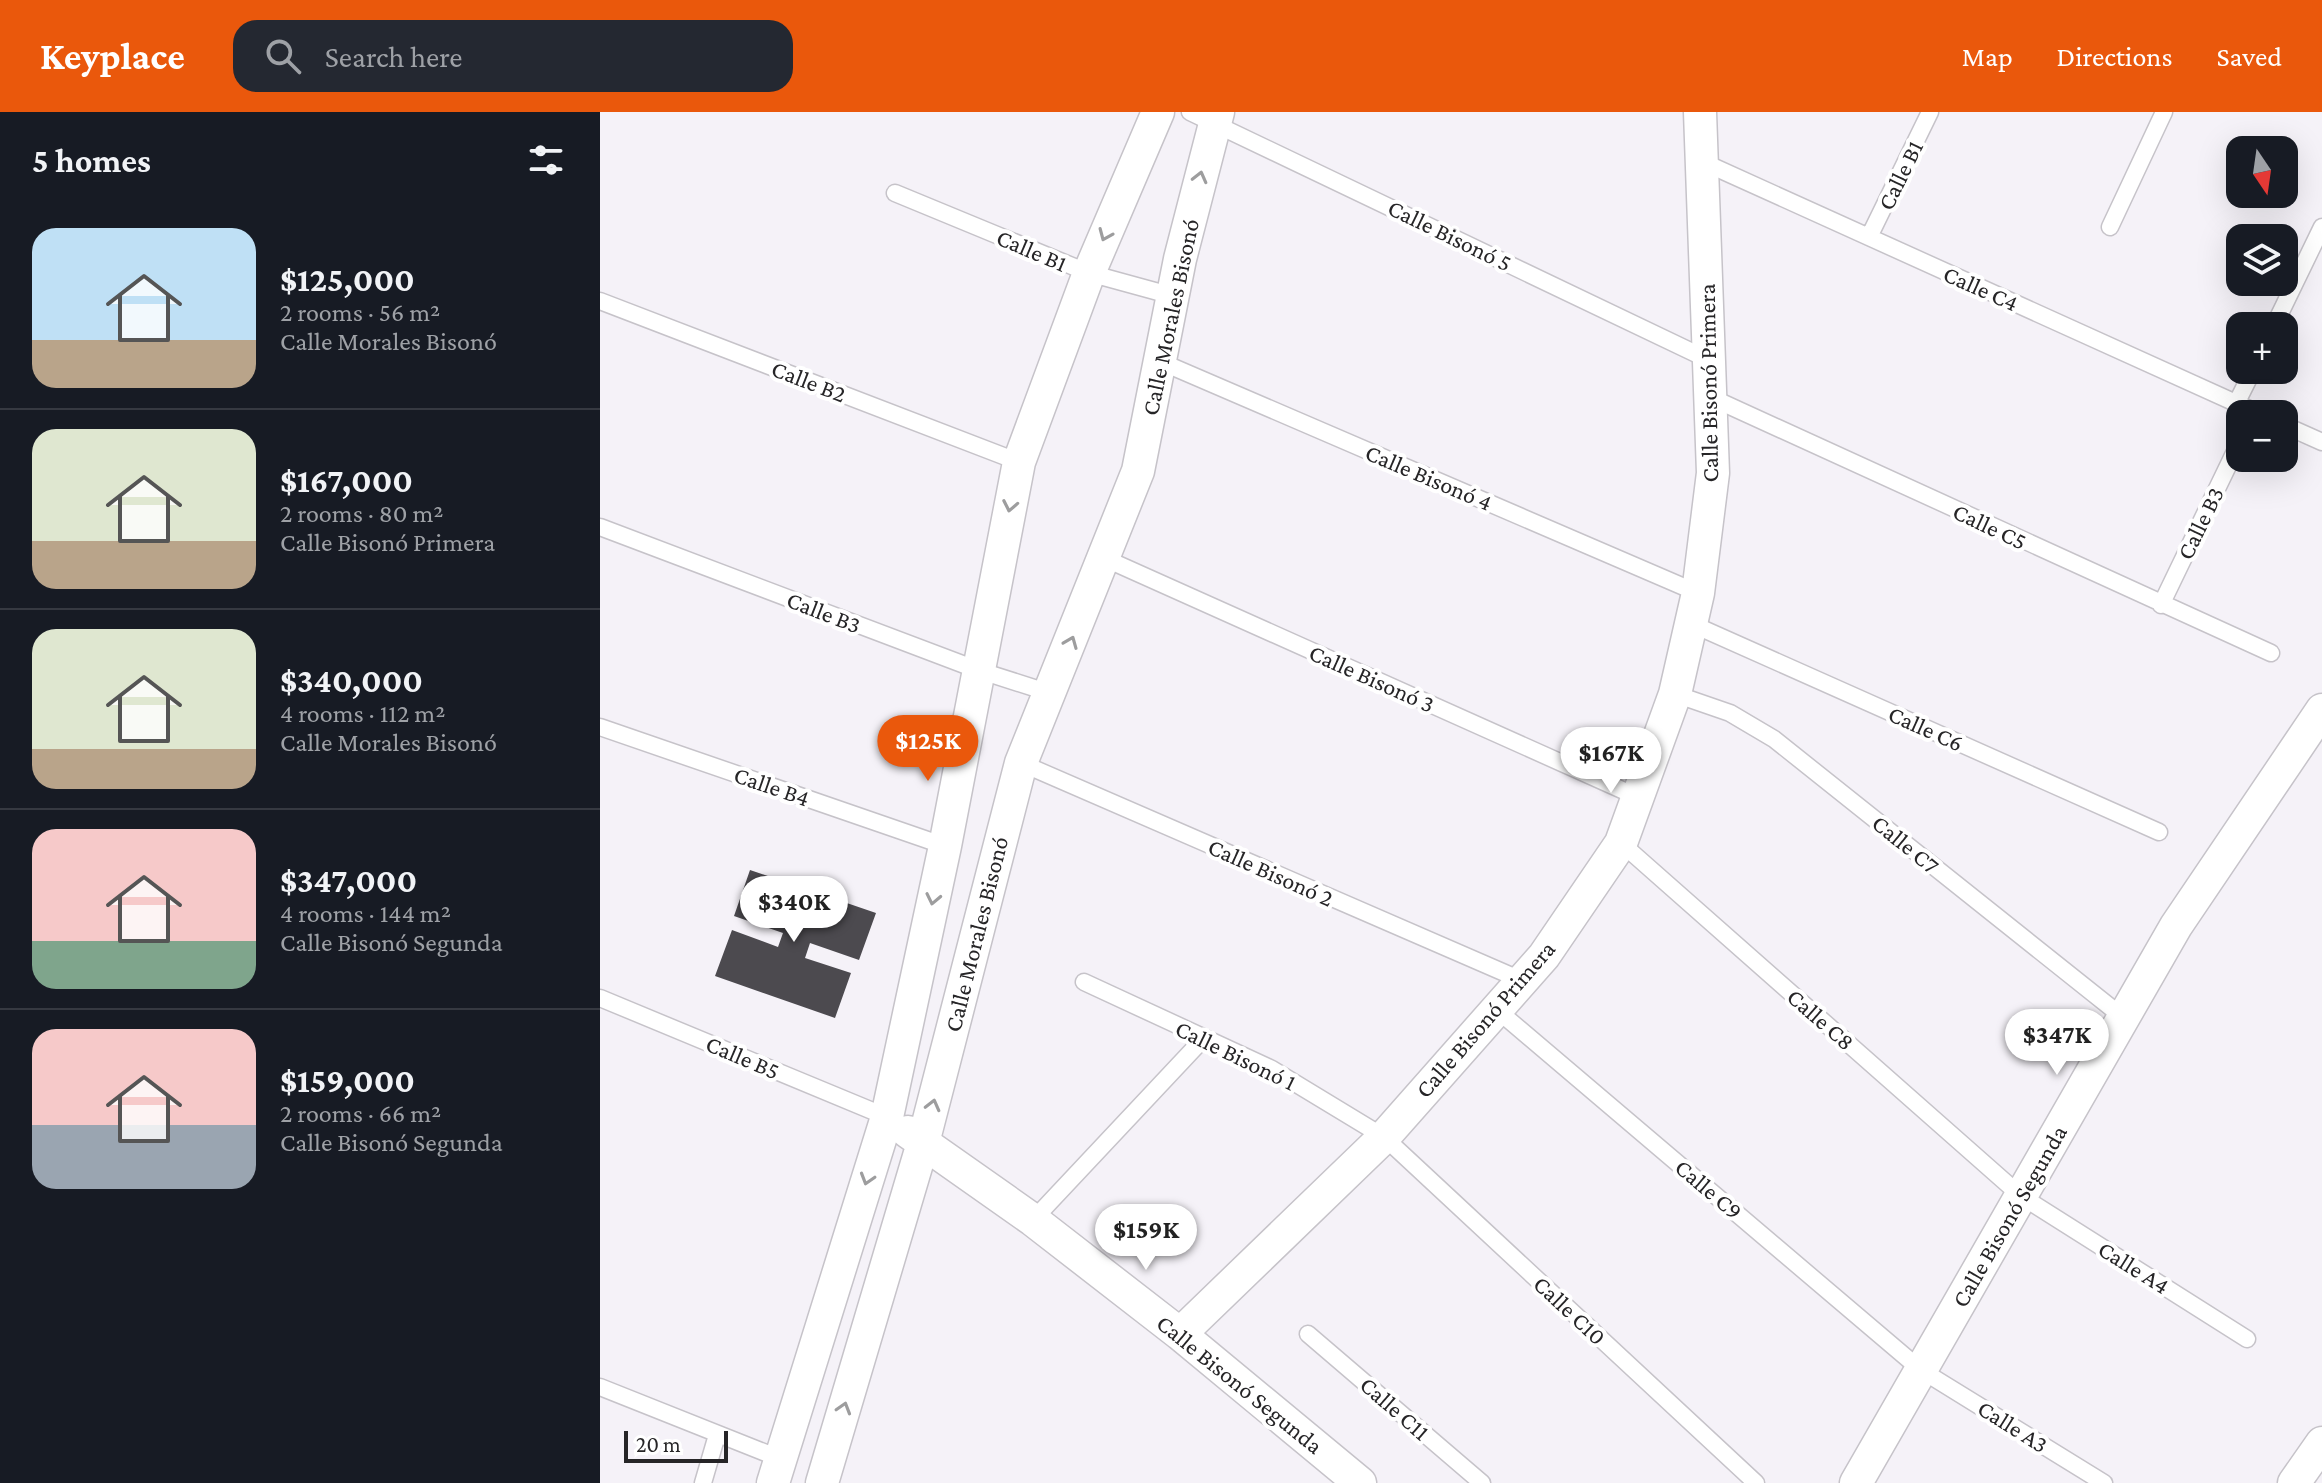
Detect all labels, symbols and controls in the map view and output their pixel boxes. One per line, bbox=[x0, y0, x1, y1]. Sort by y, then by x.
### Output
search box bbox=[233, 20, 793, 92]
icon: search bbox=[261, 34, 305, 78]
text: Keyplace bbox=[40, 35, 185, 77]
text: Search here bbox=[325, 40, 462, 73]
text: Map bbox=[1962, 41, 2013, 72]
text: Directions bbox=[2057, 41, 2172, 72]
text: Saved bbox=[2216, 41, 2282, 72]
street label: Calle B1 bbox=[1872, 136, 1928, 214]
north arrow bbox=[2226, 136, 2298, 208]
map controls bbox=[2226, 136, 2298, 472]
icon: filters bbox=[524, 138, 568, 182]
text: 5 homes bbox=[32, 142, 151, 179]
one-way arrow bbox=[1191, 171, 1208, 185]
street label: Calle Bisonó 5 bbox=[1384, 193, 1516, 277]
street label: Calle Morales Bisonó bbox=[1136, 216, 1204, 418]
street label: Calle B1 bbox=[993, 223, 1071, 277]
button: layers bbox=[2226, 224, 2298, 296]
one-way arrow bbox=[1099, 227, 1115, 241]
icon: home bbox=[96, 260, 192, 356]
street label: Calle C4 bbox=[1939, 260, 2023, 316]
text: $125,000 bbox=[280, 261, 415, 298]
street label: Calle Bisonó Primera bbox=[1693, 283, 1723, 483]
text: 2 rooms · 56 m² bbox=[280, 298, 440, 327]
button: + bbox=[2226, 312, 2298, 384]
text: Calle Morales Bisonó bbox=[280, 327, 497, 356]
street label: Calle B2 bbox=[768, 355, 850, 407]
button: − bbox=[2226, 400, 2298, 472]
street label: Calle Bisonó 4 bbox=[1362, 438, 1496, 516]
icon: home bbox=[96, 461, 192, 557]
text: $167,000 bbox=[280, 462, 413, 499]
street label: Calle B3 bbox=[2171, 482, 2229, 564]
street label: Calle C5 bbox=[1949, 497, 2031, 555]
text: 2 rooms · 80 m² bbox=[280, 499, 443, 528]
one-way arrow bbox=[1002, 499, 1019, 512]
text: Calle Bisonó Primera bbox=[280, 528, 495, 557]
street label: Calle B3 bbox=[783, 586, 865, 638]
one-way arrow bbox=[1061, 636, 1077, 650]
street label: Calle Bisonó 3 bbox=[1305, 638, 1439, 718]
icon: home bbox=[96, 661, 192, 757]
text: $340,000 bbox=[280, 662, 423, 699]
text: 4 rooms · 112 m² bbox=[280, 699, 445, 728]
street label: Calle C6 bbox=[1884, 700, 1968, 756]
pin: $125K bbox=[872, 715, 984, 783]
text: $125K bbox=[895, 726, 961, 755]
pin: $167K bbox=[1555, 727, 1667, 795]
text: Calle Morales Bisonó bbox=[280, 728, 497, 757]
text: $167K bbox=[1578, 738, 1644, 767]
street label: Calle B4 bbox=[731, 761, 813, 811]
street label: Calle C7 bbox=[1867, 809, 1945, 879]
street label: Calle Bisonó 2 bbox=[1204, 832, 1338, 912]
street label: Calle Morales Bisonó bbox=[939, 834, 1013, 1034]
icon: home bbox=[96, 861, 192, 957]
text: $347,000 bbox=[280, 862, 417, 899]
pin: $340K bbox=[738, 876, 850, 944]
text: $340K bbox=[758, 887, 830, 916]
one-way arrow bbox=[925, 891, 942, 905]
text: 4 rooms · 144 m² bbox=[280, 899, 451, 928]
text: Calle Bisonó Segunda bbox=[280, 928, 503, 957]
street label: Calle Bisonó Primera bbox=[1410, 935, 1560, 1103]
street label: Calle C8 bbox=[1782, 983, 1860, 1055]
pin: $347K bbox=[2001, 1009, 2113, 1077]
street label: Calle Bisonó 1 bbox=[1171, 1014, 1301, 1096]
text: $347K bbox=[2023, 1020, 2091, 1049]
street label: Calle B5 bbox=[702, 1029, 784, 1085]
icon: home bbox=[96, 1061, 192, 1157]
text: $159,000 bbox=[280, 1062, 415, 1099]
text: 2 rooms · 66 m² bbox=[280, 1099, 441, 1128]
one-way arrow bbox=[923, 1099, 940, 1112]
street label: Calle Bisonó Segunda bbox=[1946, 1120, 2072, 1312]
text: Calle Bisonó Segunda bbox=[280, 1128, 503, 1157]
street label: Calle C9 bbox=[1670, 1153, 1748, 1225]
one-way arrow bbox=[861, 1171, 877, 1185]
pin: $159K bbox=[1090, 1204, 1202, 1272]
text: $159K bbox=[1113, 1215, 1179, 1244]
street label: Calle A4 bbox=[2094, 1235, 2174, 1299]
street label: Calle C10 bbox=[1528, 1270, 1612, 1350]
street label: Calle Bisonó Segunda bbox=[1152, 1309, 1328, 1459]
street label: Calle C11 bbox=[1355, 1371, 1435, 1445]
street label: Calle A3 bbox=[1973, 1394, 2053, 1458]
one-way arrow bbox=[835, 1402, 851, 1416]
scale bar bbox=[624, 1427, 728, 1463]
text: 20 m bbox=[636, 1432, 681, 1457]

